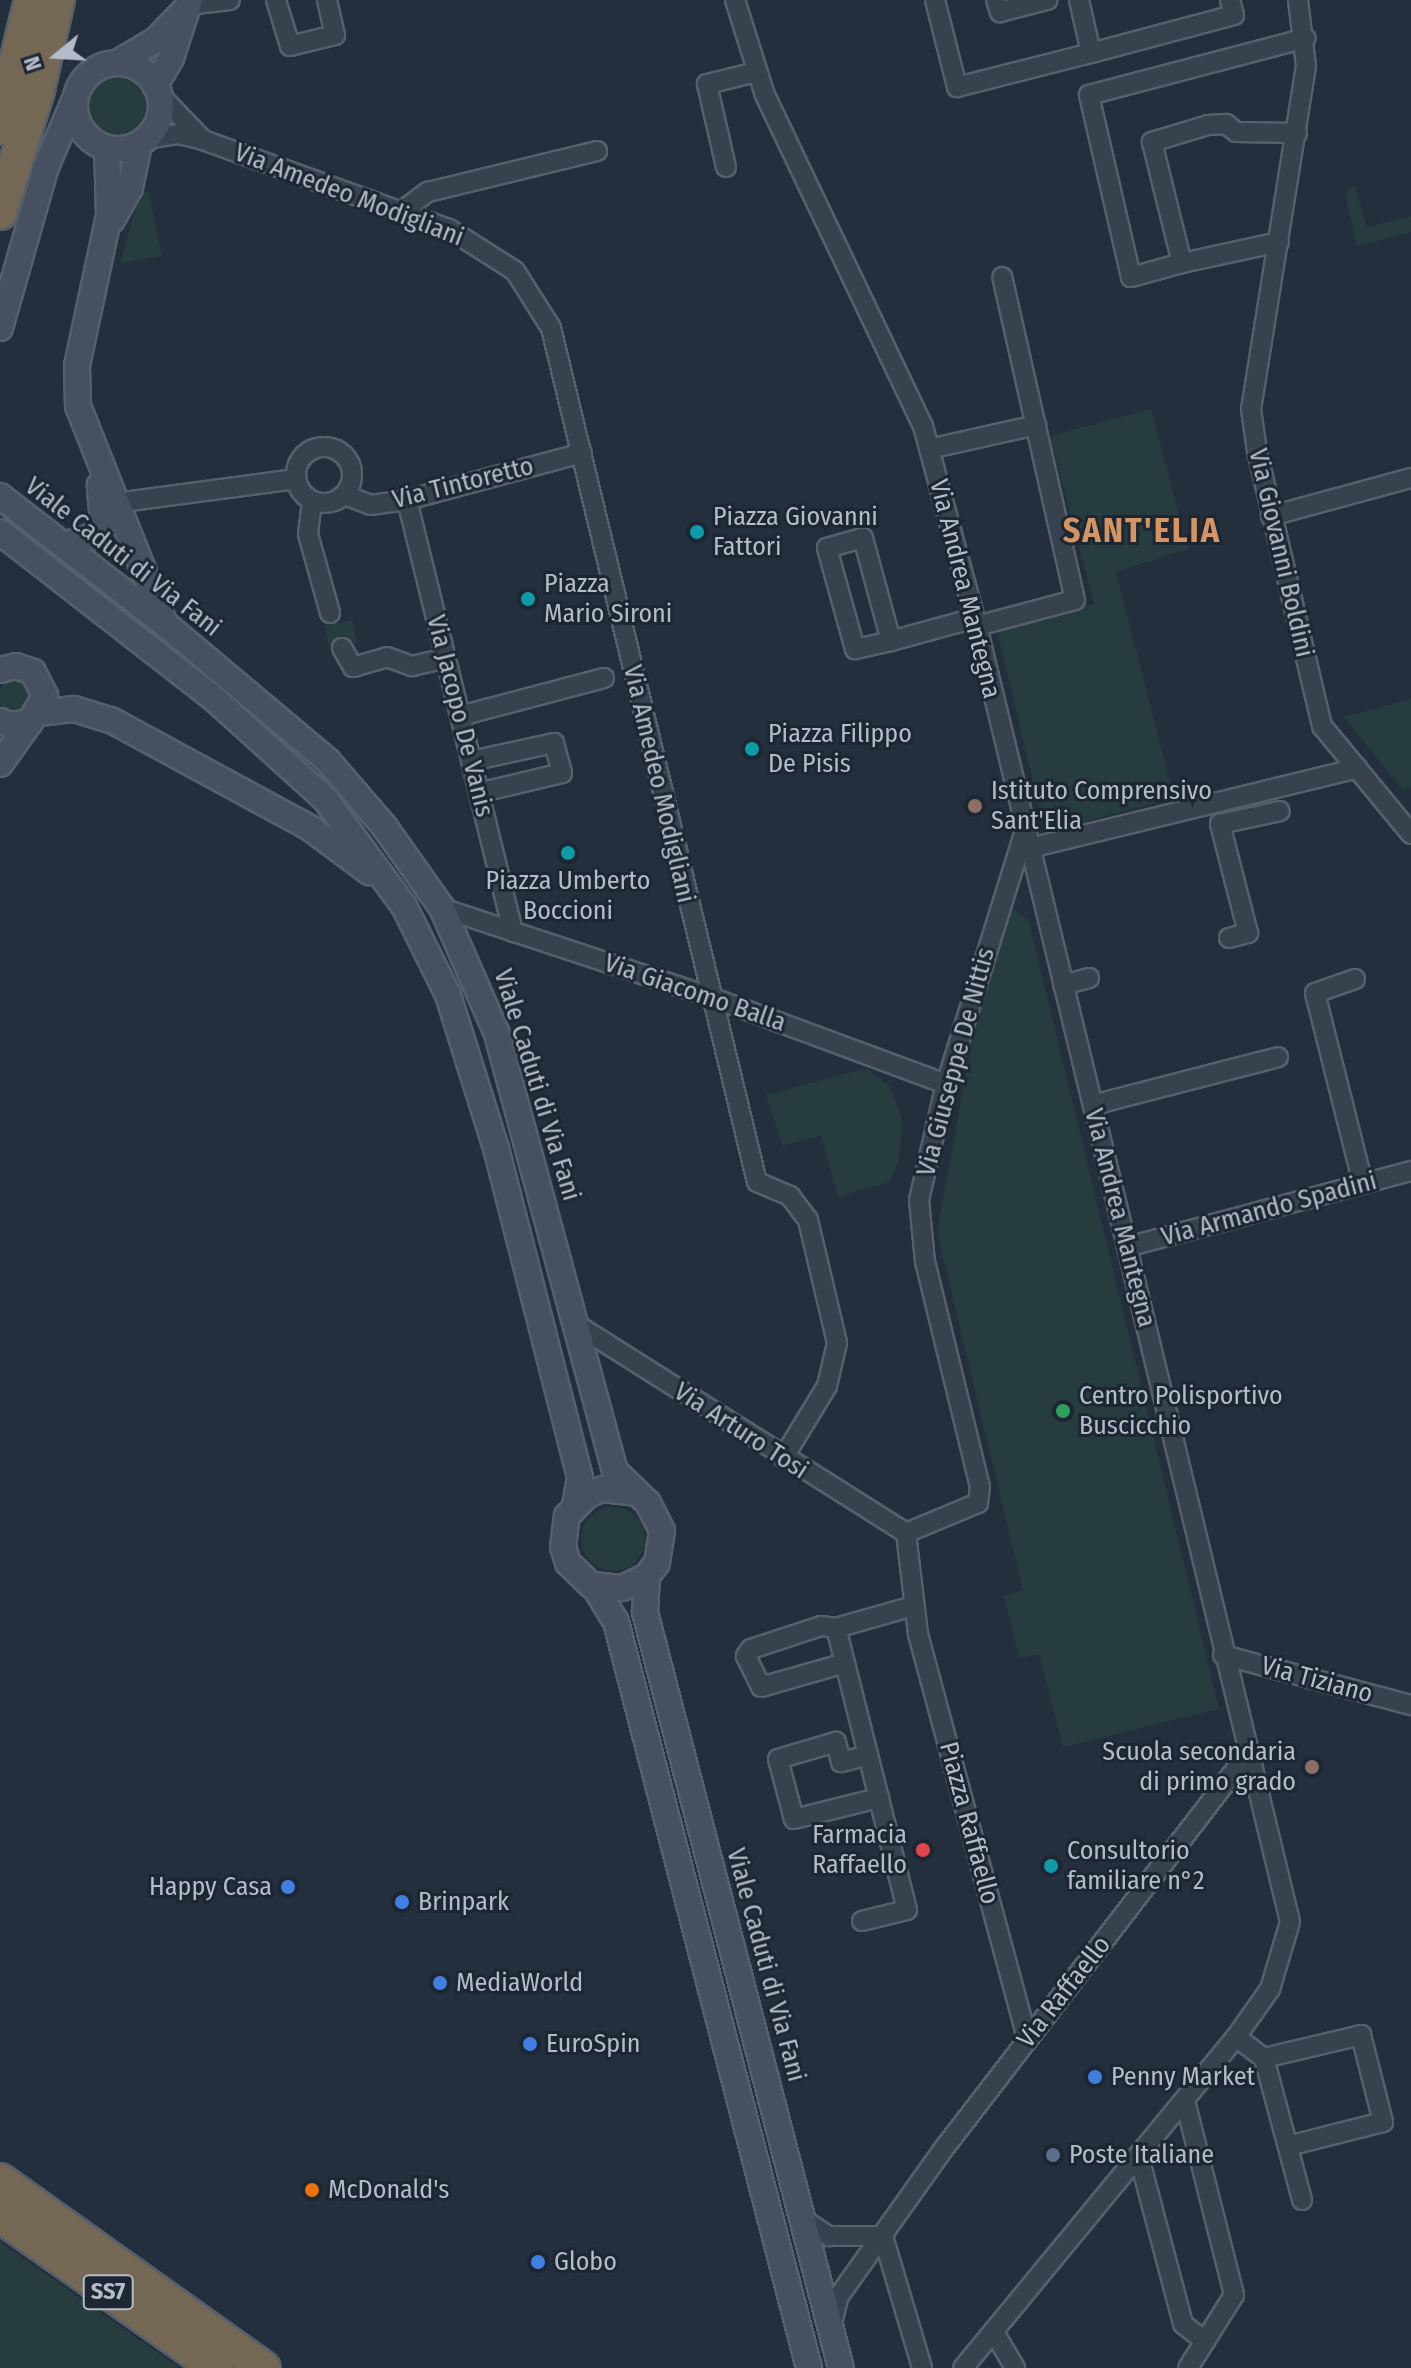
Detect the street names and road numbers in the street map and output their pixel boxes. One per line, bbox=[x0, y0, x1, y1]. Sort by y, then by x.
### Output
street label: Via Amedeo Modigliani bbox=[230, 137, 468, 253]
street label: Via Giovanni Boldini bbox=[1242, 446, 1320, 660]
street label: Via Tintoretto bbox=[389, 450, 537, 516]
street label: Viale Caduti di Via Fani bbox=[19, 471, 227, 643]
street label: Via Andrea Mantegna bbox=[923, 476, 1007, 702]
street label: Via Jacopo De Vanis bbox=[420, 612, 500, 820]
street label: Via Amedeo Modigliani bbox=[616, 662, 702, 906]
street label: Via Giuseppe De Nittis bbox=[910, 944, 1002, 1180]
street label: Via Giacomo Balla bbox=[600, 947, 790, 1039]
street label: Viale Caduti di Via Fani bbox=[487, 965, 587, 1205]
street label: Via Andrea Mantegna bbox=[1078, 1105, 1162, 1331]
street label: Via Armando Spadini bbox=[1158, 1165, 1380, 1253]
street label: Via Arturo Tosi bbox=[668, 1376, 814, 1486]
street label: Via Tiziano bbox=[1258, 1650, 1376, 1710]
street label: Piazza Raffaello bbox=[932, 1738, 1006, 1908]
street label: Viale Caduti di Via Fani bbox=[720, 1845, 812, 2085]
street label: Via Raffaello bbox=[1011, 1930, 1117, 2054]
road number: SS7 bbox=[82, 2272, 134, 2312]

